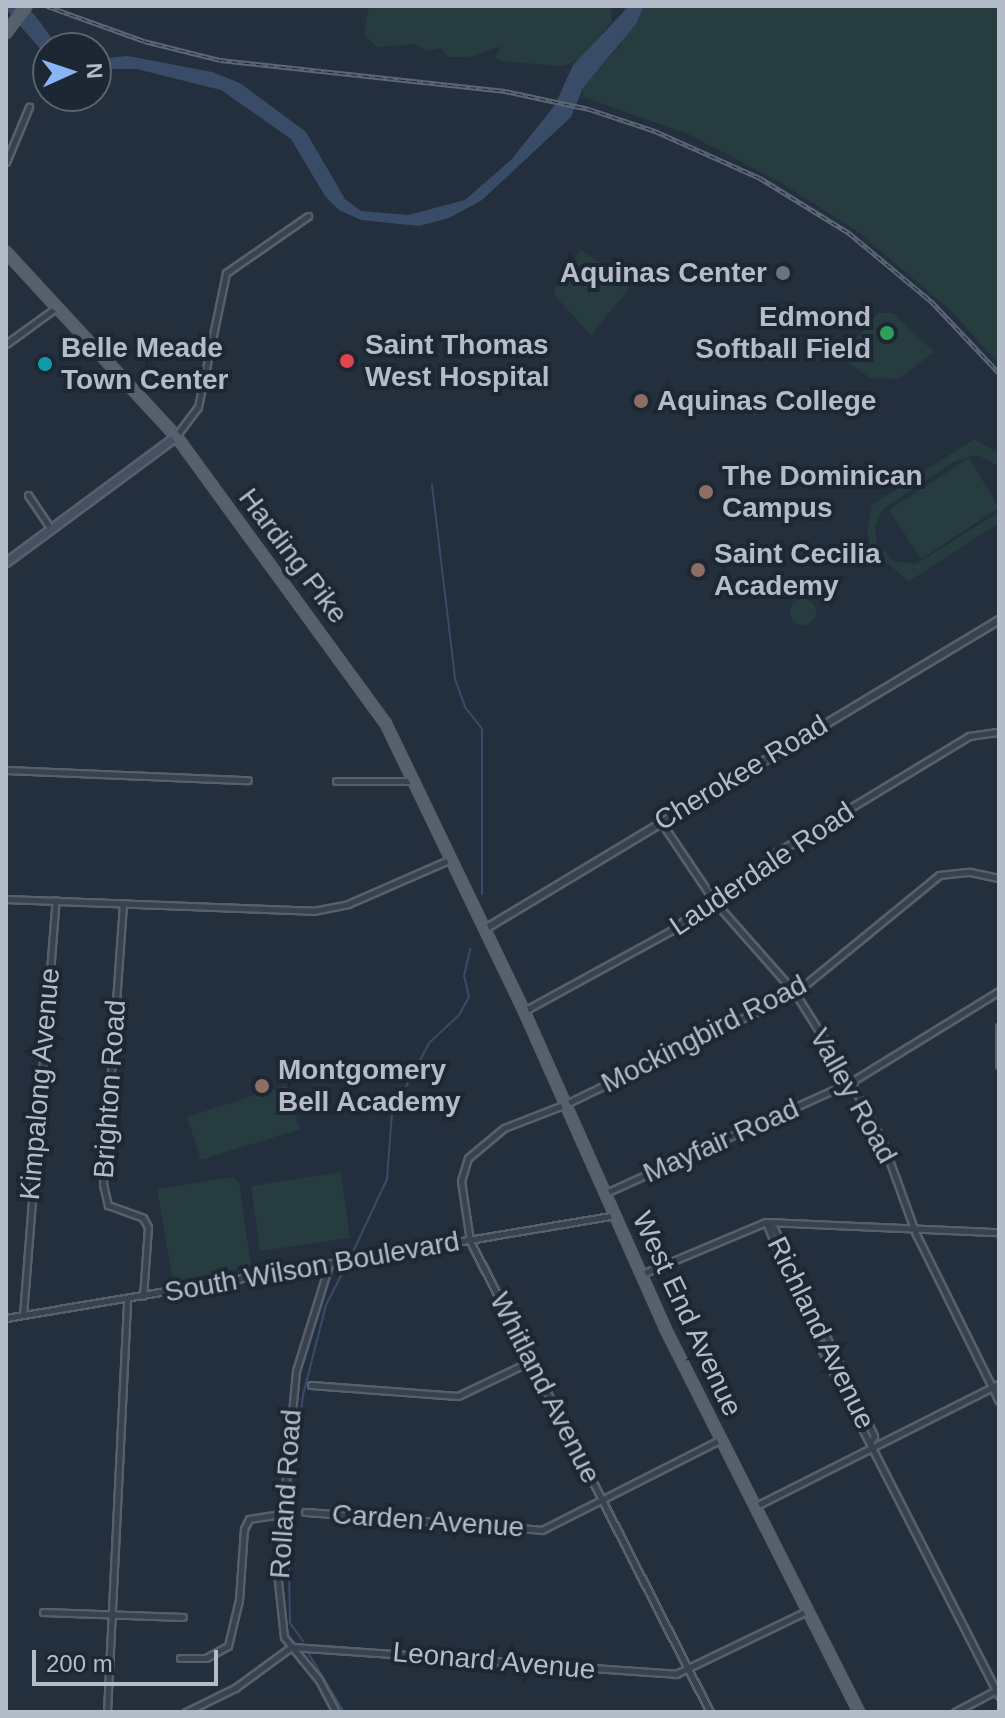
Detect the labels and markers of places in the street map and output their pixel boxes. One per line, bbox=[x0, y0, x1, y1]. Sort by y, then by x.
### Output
place label: Aquinas Center bbox=[560, 256, 767, 290]
marker: Aquinas Center bbox=[774, 264, 792, 282]
place label: Edmond Softball Field bbox=[695, 300, 871, 366]
marker: Edmond Softball Field bbox=[878, 324, 896, 342]
place label: Saint Thomas West Hospital bbox=[365, 328, 550, 394]
place label: Belle Meade Town Center bbox=[61, 331, 228, 397]
marker: Saint Thomas West Hospital bbox=[336, 350, 358, 372]
marker: Belle Meade Town Center bbox=[36, 355, 54, 373]
place label: Aquinas College bbox=[657, 384, 876, 418]
marker: Aquinas College bbox=[632, 392, 650, 410]
place label: The Dominican Campus bbox=[722, 459, 923, 525]
marker: The Dominican Campus bbox=[697, 483, 715, 501]
place label: Saint Cecilia Academy bbox=[714, 537, 881, 603]
marker: Saint Cecilia Academy bbox=[689, 561, 707, 579]
place label: Montgomery Bell Academy bbox=[278, 1053, 462, 1119]
marker: Montgomery Bell Academy bbox=[253, 1077, 271, 1095]

